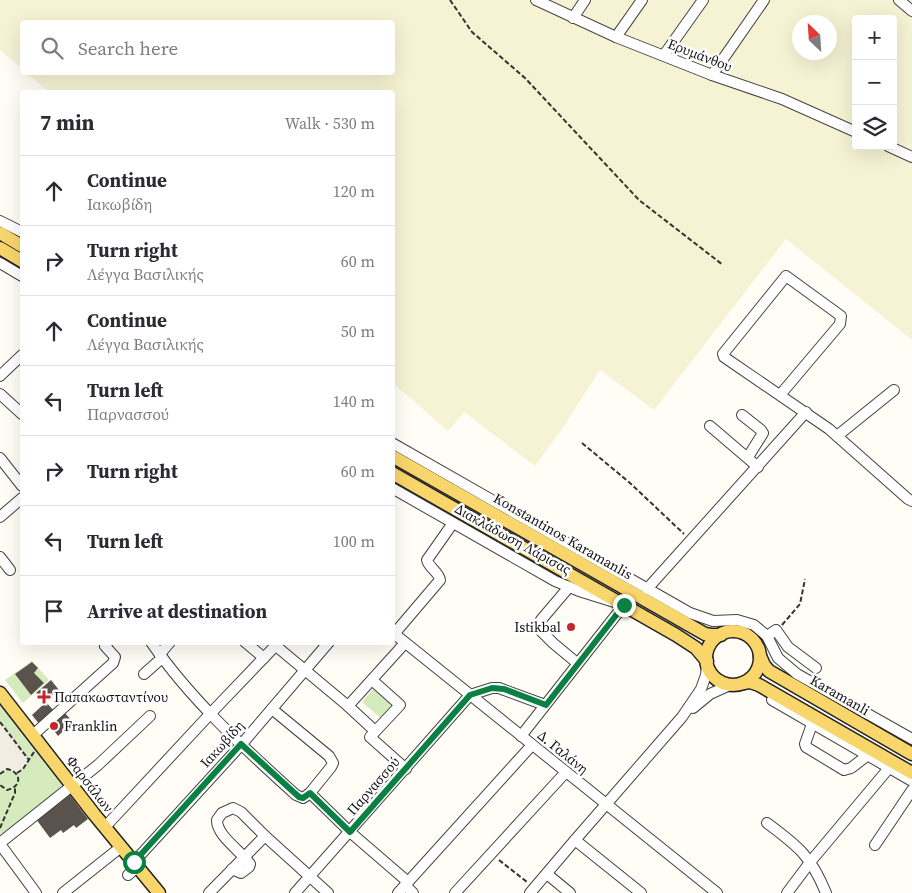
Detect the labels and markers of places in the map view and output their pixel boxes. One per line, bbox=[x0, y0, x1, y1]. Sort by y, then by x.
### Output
place label: Istikbal bbox=[514, 617, 561, 637]
marker: Istikbal bbox=[565, 621, 577, 633]
place label: Παπακωσταντίνου bbox=[54, 687, 168, 707]
marker: Παπακωσταντίνου bbox=[38, 691, 50, 703]
place label: Franklin bbox=[64, 716, 118, 736]
marker: Franklin bbox=[48, 720, 60, 732]

